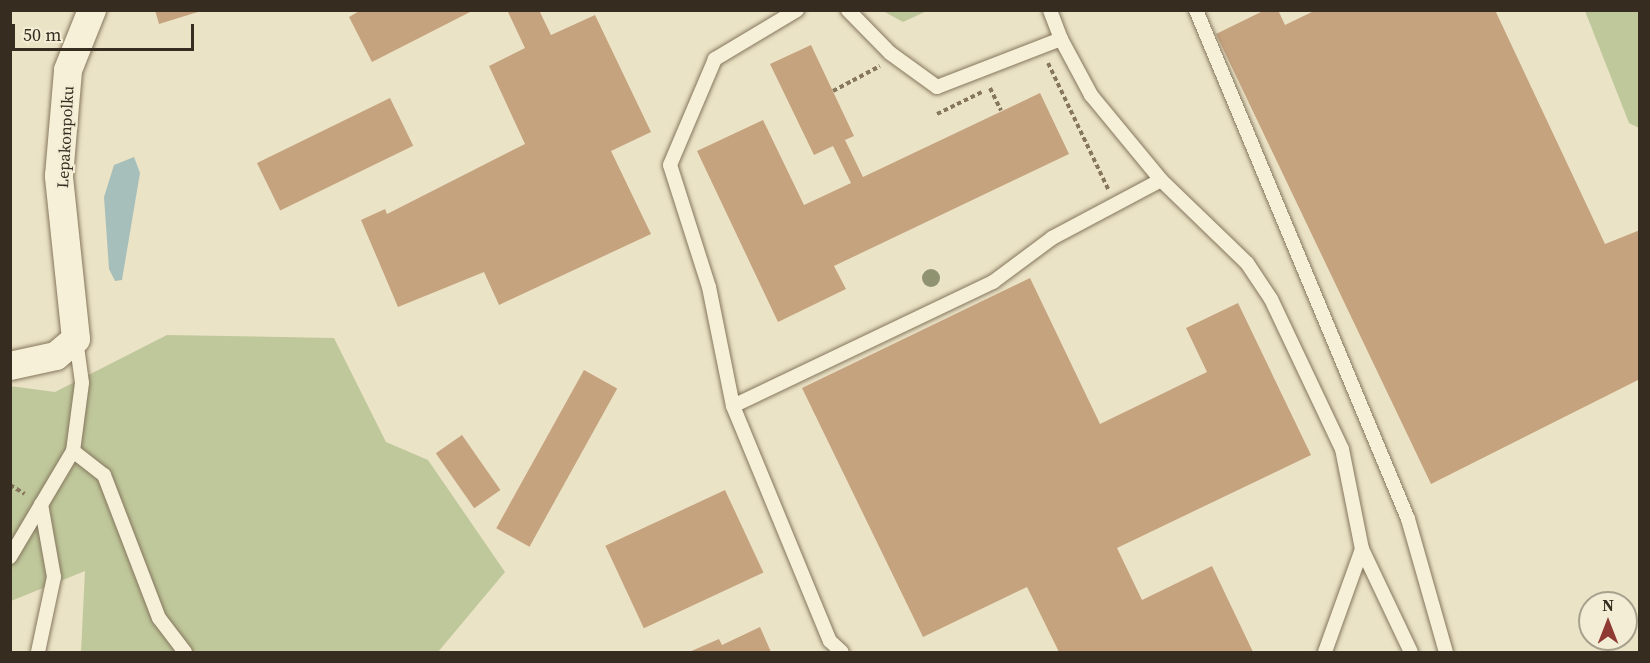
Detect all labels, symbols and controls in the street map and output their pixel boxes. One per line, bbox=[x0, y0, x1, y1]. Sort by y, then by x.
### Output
scale bar bbox=[15, 12, 196, 50]
text: 50 m bbox=[23, 22, 61, 47]
street label: Lepakonpolku bbox=[53, 85, 77, 189]
north arrow bbox=[1578, 591, 1638, 651]
text: N bbox=[1602, 594, 1614, 616]

